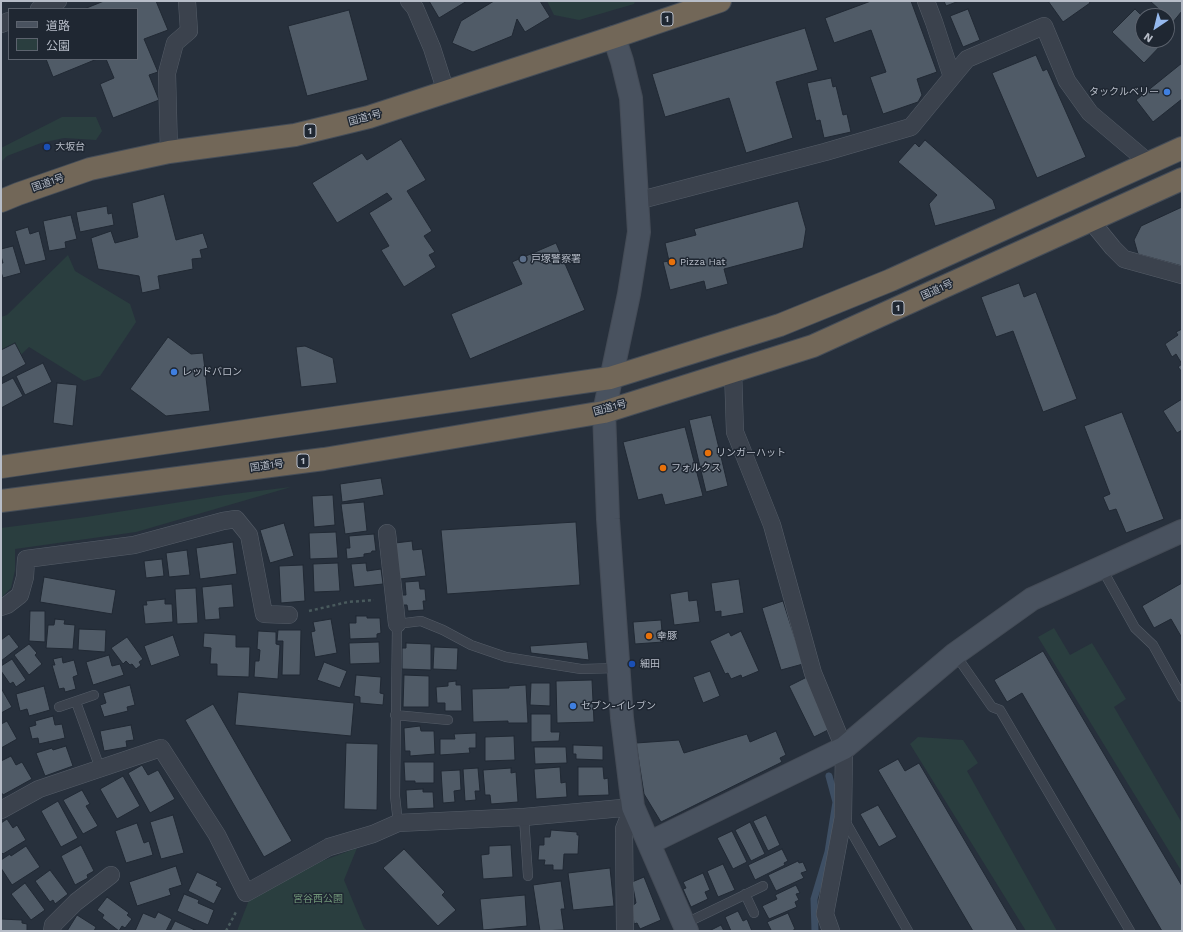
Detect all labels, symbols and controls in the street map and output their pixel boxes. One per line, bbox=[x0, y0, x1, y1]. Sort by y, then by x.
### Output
legend bbox=[8, 8, 138, 60]
north arrow bbox=[1135, 8, 1175, 48]
road number: 1 bbox=[661, 12, 673, 26]
text: 道路 bbox=[46, 19, 70, 33]
text: N bbox=[1141, 30, 1155, 45]
text: 公園 bbox=[46, 39, 70, 53]
place label: タックルベリー bbox=[1089, 86, 1159, 98]
marker: タックルベリー bbox=[1162, 87, 1172, 97]
street label: 国道1号 bbox=[347, 108, 383, 128]
road number: 1 bbox=[304, 124, 316, 138]
place label: 大坂台 bbox=[55, 141, 85, 153]
marker: 大坂台 bbox=[42, 142, 52, 152]
street label: 国道1号 bbox=[30, 172, 66, 194]
place label: 戸塚警察署 bbox=[531, 253, 581, 265]
marker: 戸塚警察署 bbox=[518, 254, 528, 264]
place label: Pizza Hat bbox=[680, 256, 725, 268]
marker: Pizza Hat bbox=[667, 257, 677, 267]
street label: 国道1号 bbox=[919, 278, 955, 302]
road number: 1 bbox=[892, 301, 904, 315]
place label: レッドバロン bbox=[182, 366, 242, 378]
marker: レッドバロン bbox=[169, 367, 179, 377]
street label: 国道1号 bbox=[592, 398, 628, 418]
place label: リンガーハット bbox=[716, 447, 786, 459]
marker: リンガーハット bbox=[703, 448, 713, 458]
road number: 1 bbox=[297, 454, 309, 468]
street label: 国道1号 bbox=[249, 458, 285, 474]
place label: フォルクス bbox=[671, 462, 721, 474]
marker: フォルクス bbox=[658, 463, 668, 473]
place label: 幸豚 bbox=[657, 630, 677, 642]
marker: 幸豚 bbox=[644, 631, 654, 641]
place label: 細田 bbox=[640, 658, 660, 670]
marker: 細田 bbox=[627, 659, 637, 669]
place label: セブン-イレブン bbox=[581, 700, 656, 712]
marker: セブン-イレブン bbox=[568, 701, 578, 711]
park label: 宮谷西公園 bbox=[293, 893, 343, 905]

